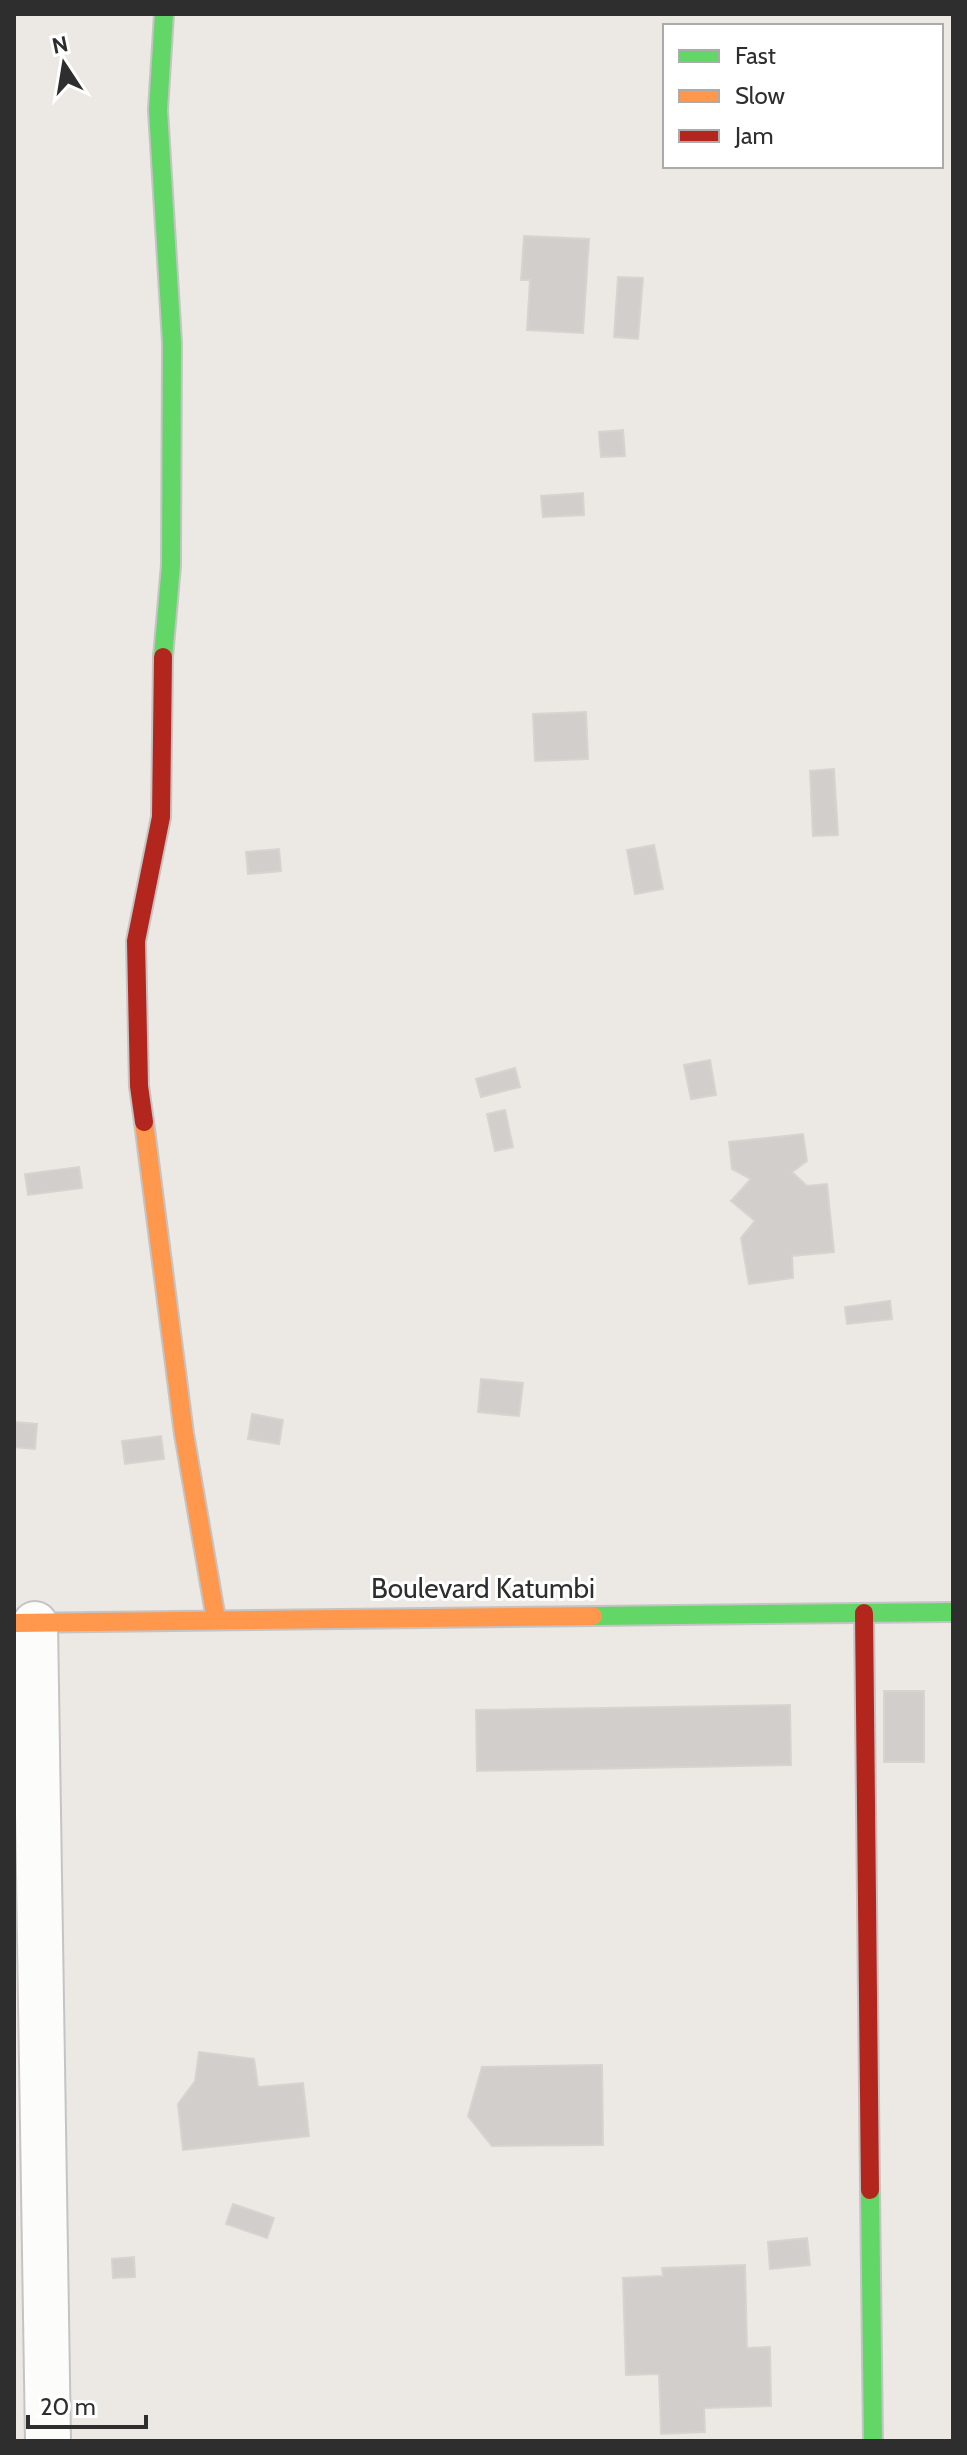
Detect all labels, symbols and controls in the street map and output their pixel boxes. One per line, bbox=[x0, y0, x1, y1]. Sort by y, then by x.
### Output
north arrow bbox=[24, 24, 104, 104]
legend bbox=[663, 24, 943, 168]
text: N bbox=[50, 30, 70, 60]
text: Fast bbox=[735, 41, 776, 70]
text: Slow bbox=[735, 81, 785, 110]
text: Jam bbox=[734, 121, 773, 150]
street label: Boulevard Katumbi bbox=[371, 1571, 595, 1605]
scale bar bbox=[28, 2379, 146, 2429]
text: 20 m bbox=[40, 2392, 96, 2421]

